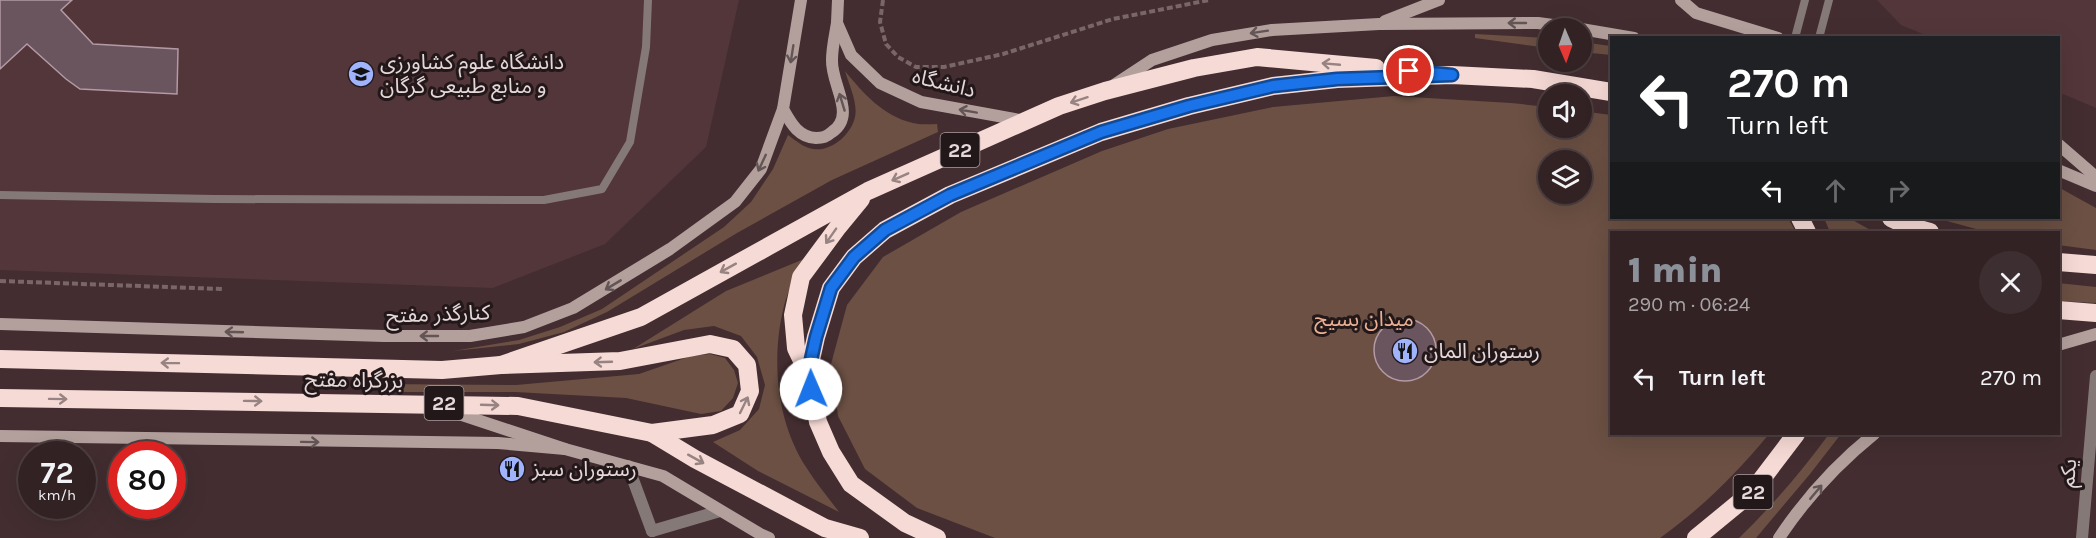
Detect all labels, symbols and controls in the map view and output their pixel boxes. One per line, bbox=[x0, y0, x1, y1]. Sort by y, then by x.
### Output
one-way arrow bbox=[1508, 17, 1528, 29]
north arrow bbox=[1538, 18, 1592, 72]
map controls bbox=[1538, 18, 1592, 204]
one-way arrow bbox=[1250, 27, 1270, 38]
one-way arrow bbox=[786, 44, 797, 64]
pin bbox=[1383, 45, 1434, 96]
place label: دانشگاه علوم کشاورزی و منابع طبیعی گرگان bbox=[380, 50, 564, 101]
icon: arrive bbox=[1392, 54, 1425, 87]
one-way arrow bbox=[1322, 58, 1342, 69]
text: 270 m bbox=[1727, 58, 1850, 108]
school or university icon: دانشگاه علوم کشاورزی و منابع طبیعی گرگان bbox=[346, 59, 376, 89]
icon: left bbox=[1628, 60, 1706, 138]
street label: دانشگاه bbox=[910, 64, 978, 102]
button: sound bbox=[1538, 84, 1592, 138]
one-way arrow bbox=[835, 93, 846, 112]
one-way arrow bbox=[1070, 95, 1089, 106]
one-way arrow bbox=[959, 105, 979, 116]
text: Turn left bbox=[1727, 109, 1828, 141]
road number: 22 bbox=[940, 133, 980, 167]
button: layers bbox=[1538, 150, 1592, 204]
one-way arrow bbox=[756, 154, 768, 172]
one-way arrow bbox=[891, 171, 909, 183]
icon: left bbox=[1756, 174, 1789, 207]
icon: ahead bbox=[1819, 174, 1852, 207]
icon: right bbox=[1882, 174, 1915, 207]
one-way arrow bbox=[825, 227, 837, 244]
text: 1 min bbox=[1628, 249, 1722, 291]
button: close bbox=[1979, 251, 2042, 314]
one-way arrow bbox=[720, 262, 737, 274]
one-way arrow bbox=[605, 279, 622, 291]
text: 290 m · 06:24 bbox=[1628, 293, 1750, 316]
street label: کنارگذر مفتح bbox=[385, 300, 491, 331]
park label: میدان بسیج bbox=[1314, 307, 1414, 334]
one-way arrow bbox=[224, 326, 244, 337]
one-way arrow bbox=[419, 330, 439, 342]
restaurant icon: رستوران المان bbox=[1390, 336, 1420, 366]
place label: رستوران المان bbox=[1424, 339, 1540, 363]
one-way arrow bbox=[594, 356, 614, 367]
one-way arrow bbox=[160, 357, 180, 369]
position arrow bbox=[779, 357, 843, 421]
icon: left bbox=[1628, 362, 1661, 395]
text: Turn left bbox=[1679, 365, 1766, 391]
text: 270 m bbox=[1980, 365, 2042, 391]
street label: بزرگراه مفتح bbox=[304, 367, 404, 396]
road number: 22 bbox=[424, 386, 464, 420]
one-way arrow bbox=[48, 393, 68, 405]
one-way arrow bbox=[243, 395, 263, 407]
one-way arrow bbox=[738, 396, 750, 414]
one-way arrow bbox=[480, 399, 500, 411]
one-way arrow bbox=[300, 436, 320, 447]
speed limit sign: 80 bbox=[108, 441, 186, 519]
restaurant icon: رستوران سبز bbox=[497, 454, 527, 484]
one-way arrow bbox=[688, 454, 705, 466]
text: 72 bbox=[40, 455, 74, 491]
place label: رستوران سبز bbox=[531, 457, 637, 481]
street label: یکم bbox=[2055, 458, 2084, 489]
road number: 22 bbox=[1734, 475, 1772, 509]
one-way arrow bbox=[1809, 484, 1822, 500]
text: km/h bbox=[38, 486, 76, 504]

